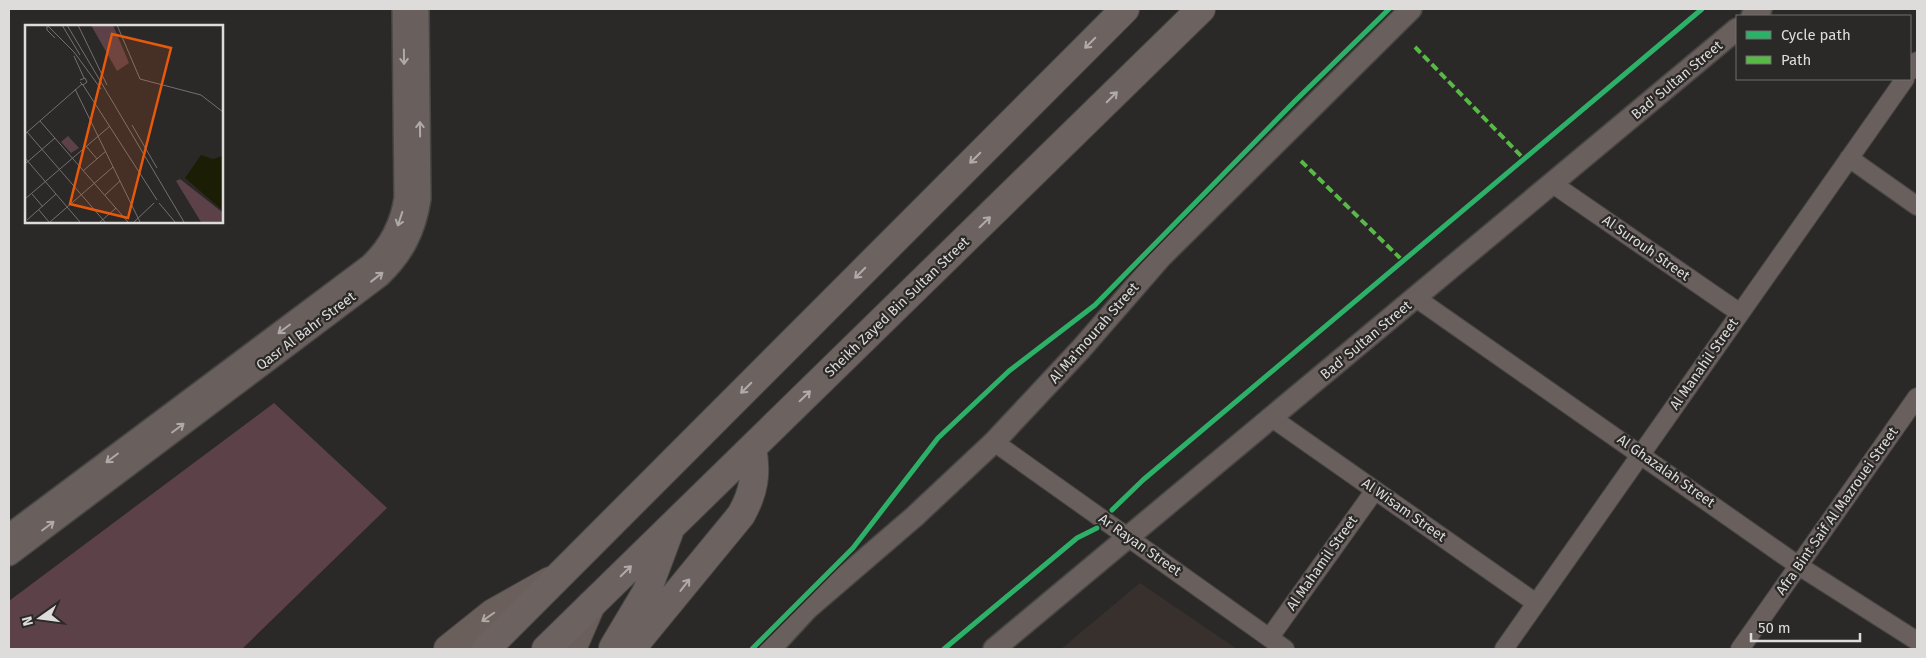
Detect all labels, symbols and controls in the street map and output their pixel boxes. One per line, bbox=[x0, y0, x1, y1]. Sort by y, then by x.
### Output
legend bbox=[1736, 15, 1911, 80]
inset map bbox=[25, 25, 222, 222]
text: Cycle path bbox=[1781, 26, 1851, 44]
street label: Bad' Sultan Street bbox=[1628, 36, 1727, 123]
one-way arrow bbox=[1084, 37, 1096, 49]
one-way arrow bbox=[399, 49, 409, 65]
text: Path bbox=[1781, 51, 1811, 69]
one-way arrow bbox=[1106, 91, 1118, 104]
one-way arrow bbox=[415, 121, 425, 137]
one-way arrow bbox=[969, 151, 981, 164]
one-way arrow bbox=[395, 211, 404, 227]
street label: Al Surouh Street bbox=[1599, 212, 1694, 285]
one-way arrow bbox=[978, 216, 991, 228]
street label: Sheikh Zayed Bin Sultan Street bbox=[821, 233, 973, 381]
one-way arrow bbox=[854, 266, 866, 279]
one-way arrow bbox=[370, 272, 383, 283]
street label: Al Ma'mourah Street bbox=[1046, 278, 1143, 387]
street label: Qasr Al Bahr Street bbox=[253, 288, 360, 374]
street label: Bad' Sultan Street bbox=[1317, 296, 1416, 383]
street label: Al Manahil Street bbox=[1666, 314, 1743, 413]
one-way arrow bbox=[277, 324, 291, 334]
one-way arrow bbox=[740, 382, 752, 395]
one-way arrow bbox=[799, 390, 812, 402]
one-way arrow bbox=[171, 423, 185, 433]
street label: Afra Bint Saif Al Mazrouei Street bbox=[1772, 423, 1902, 598]
street label: Al Ghazalah Street bbox=[1614, 431, 1719, 512]
one-way arrow bbox=[105, 453, 119, 463]
street label: Al Wisam Street bbox=[1359, 475, 1450, 546]
street label: Ar Rayan Street bbox=[1095, 510, 1185, 580]
street label: Al Mahamil Street bbox=[1283, 512, 1362, 614]
one-way arrow bbox=[41, 520, 54, 531]
one-way arrow bbox=[620, 565, 633, 577]
one-way arrow bbox=[680, 579, 691, 592]
north arrow bbox=[15, 593, 65, 643]
scale bar bbox=[1751, 610, 1860, 642]
one-way arrow bbox=[481, 612, 495, 622]
text: N bbox=[18, 614, 37, 628]
text: 50 m bbox=[1758, 619, 1791, 637]

